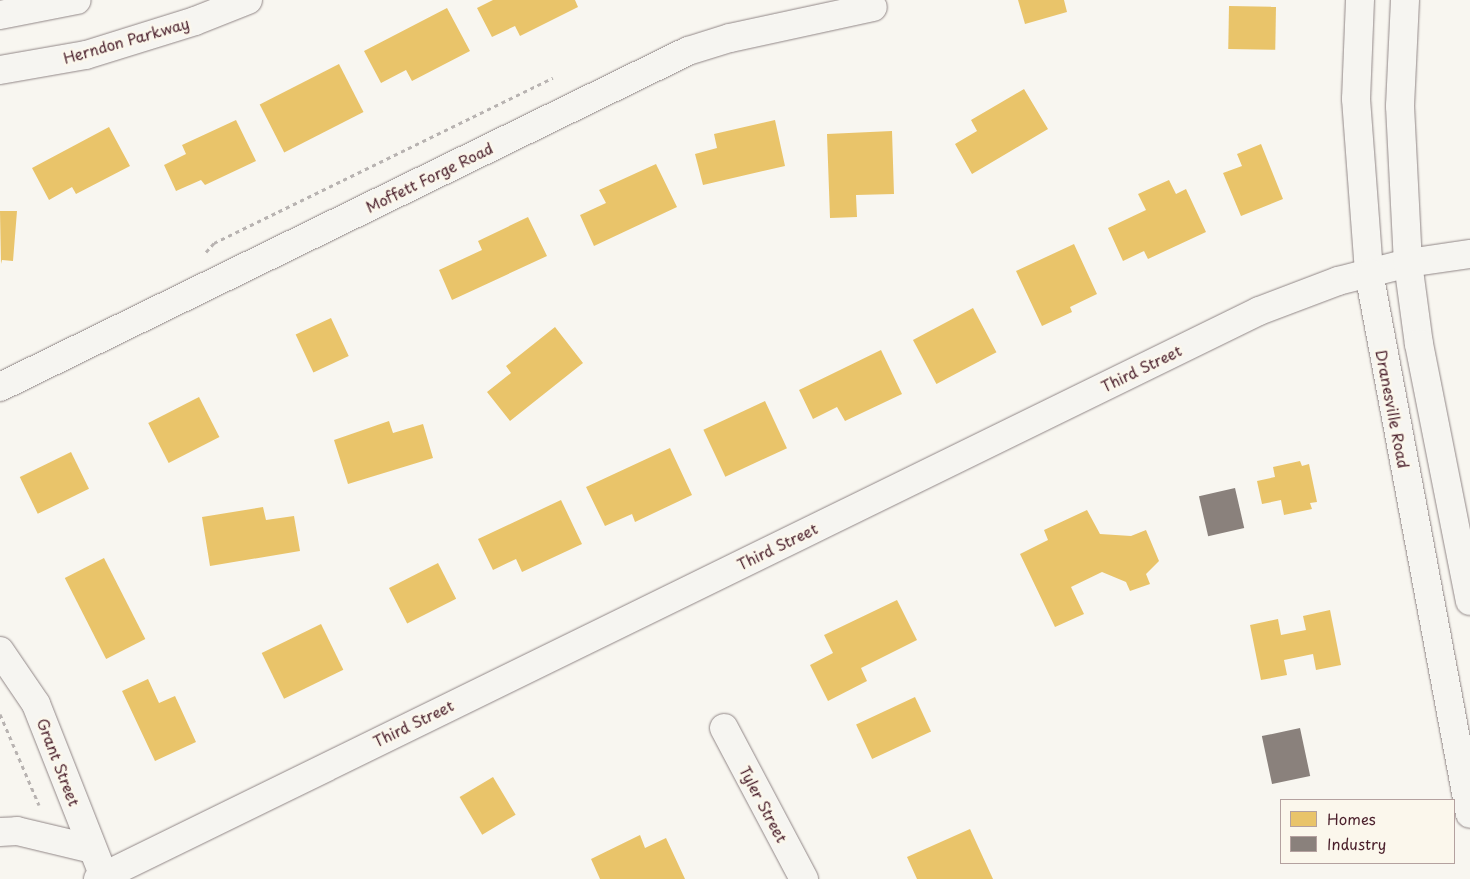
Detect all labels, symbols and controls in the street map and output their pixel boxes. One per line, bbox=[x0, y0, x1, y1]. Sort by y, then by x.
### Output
street label: Herndon Parkway bbox=[61, 13, 191, 67]
street label: Moffett Forge Road bbox=[362, 138, 496, 216]
street label: Third Street bbox=[1097, 341, 1185, 395]
street label: Dranesville Road bbox=[1373, 348, 1413, 470]
street label: Third Street bbox=[733, 519, 821, 573]
street label: Third Street bbox=[369, 696, 457, 750]
street label: Grant Street bbox=[34, 716, 84, 808]
street label: Tyler Street bbox=[736, 762, 792, 846]
legend bbox=[1280, 799, 1455, 864]
text: Homes bbox=[1327, 807, 1376, 830]
text: Industry bbox=[1327, 832, 1386, 855]

